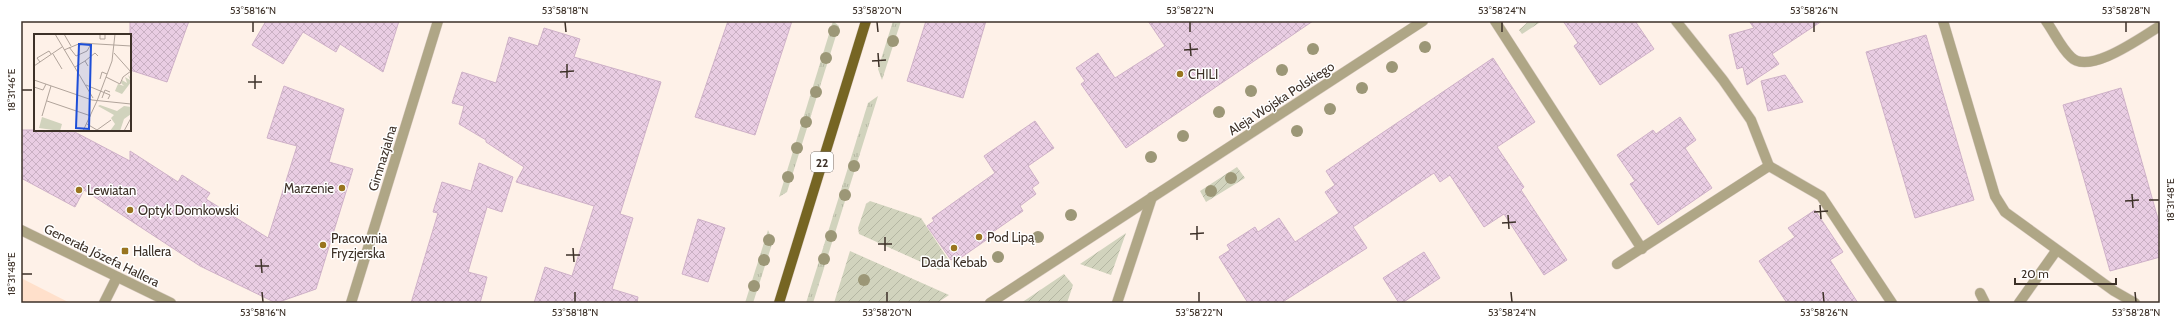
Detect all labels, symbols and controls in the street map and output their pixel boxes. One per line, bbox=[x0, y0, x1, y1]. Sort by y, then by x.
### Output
text: 53°58'16"N bbox=[230, 4, 276, 17]
text: 53°58'18"N bbox=[542, 4, 588, 17]
text: 53°58'20"N bbox=[852, 4, 902, 17]
text: 53°58'22"N bbox=[1166, 4, 1214, 17]
text: 53°58'24"N bbox=[1478, 4, 1526, 17]
text: 53°58'26"N bbox=[1790, 4, 1838, 17]
text: 53°58'28"N bbox=[2102, 4, 2150, 17]
inset map bbox=[34, 34, 131, 131]
street label: Aleja Wojska Polskiego bbox=[1225, 58, 1338, 139]
place label: CHILI bbox=[1188, 66, 1218, 82]
text: 18°31'46"E bbox=[5, 68, 18, 111]
marker: CHILI bbox=[1175, 69, 1185, 79]
street label: Gimnazjalna bbox=[364, 122, 401, 193]
road number: 22 bbox=[811, 152, 833, 172]
text: 18°31'48"E bbox=[2164, 178, 2177, 222]
place label: Marzenie bbox=[284, 180, 334, 196]
place label: Lewiatan bbox=[87, 182, 136, 198]
marker: Marzenie bbox=[337, 183, 347, 193]
marker: Lewiatan bbox=[74, 185, 84, 195]
place label: Optyk Domkowski bbox=[138, 202, 239, 218]
marker: Optyk Domkowski bbox=[125, 205, 135, 215]
street label: Generała Józefa Hallera bbox=[42, 220, 163, 290]
place label: Pod Lipą bbox=[987, 229, 1035, 245]
place label: Pracownia Fryzjerska bbox=[331, 230, 388, 262]
marker: Pod Lipą bbox=[974, 232, 984, 242]
marker: Pracownia Fryzjerska bbox=[318, 240, 328, 250]
place label: Hallera bbox=[133, 243, 172, 259]
marker: Dada Kebab bbox=[949, 243, 959, 253]
marker: Hallera bbox=[120, 246, 130, 256]
text: 18°31'48"E bbox=[5, 252, 18, 296]
place label: Dada Kebab bbox=[921, 254, 987, 270]
scale bar bbox=[2015, 260, 2116, 286]
text: 20 m bbox=[2021, 266, 2049, 281]
text: 53°58'16"N bbox=[240, 306, 286, 319]
text: 53°58'18"N bbox=[552, 306, 598, 319]
text: 53°58'20"N bbox=[862, 306, 912, 319]
text: 53°58'22"N bbox=[1175, 306, 1223, 319]
text: 53°58'24"N bbox=[1488, 306, 1536, 319]
text: 53°58'26"N bbox=[1800, 306, 1848, 319]
text: 53°58'28"N bbox=[2112, 306, 2160, 319]

